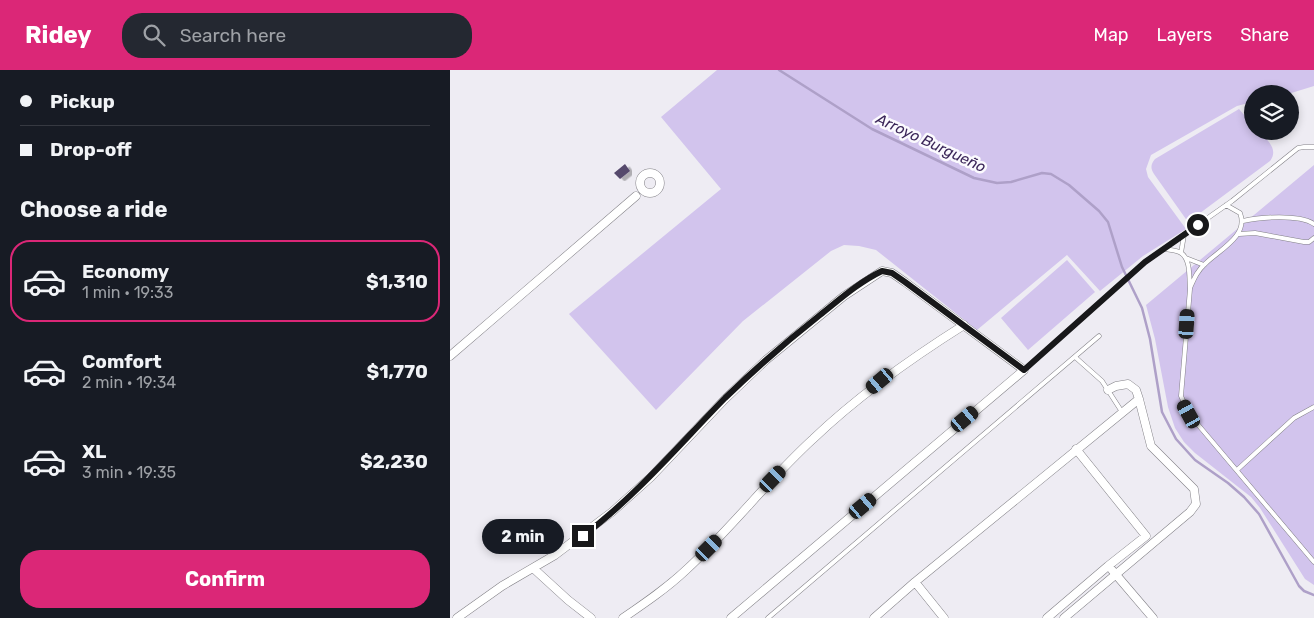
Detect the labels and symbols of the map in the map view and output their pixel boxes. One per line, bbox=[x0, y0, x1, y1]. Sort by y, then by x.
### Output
water label: Arroyo Burgueño bbox=[872, 109, 989, 176]
route start bbox=[1187, 214, 1209, 236]
car bbox=[1178, 309, 1195, 339]
car bbox=[863, 366, 896, 396]
car bbox=[1175, 397, 1202, 431]
car bbox=[948, 404, 981, 434]
car bbox=[757, 463, 788, 495]
car bbox=[846, 491, 879, 521]
callout: 2 min bbox=[483, 518, 566, 554]
route end bbox=[572, 525, 594, 547]
car bbox=[693, 532, 724, 564]

